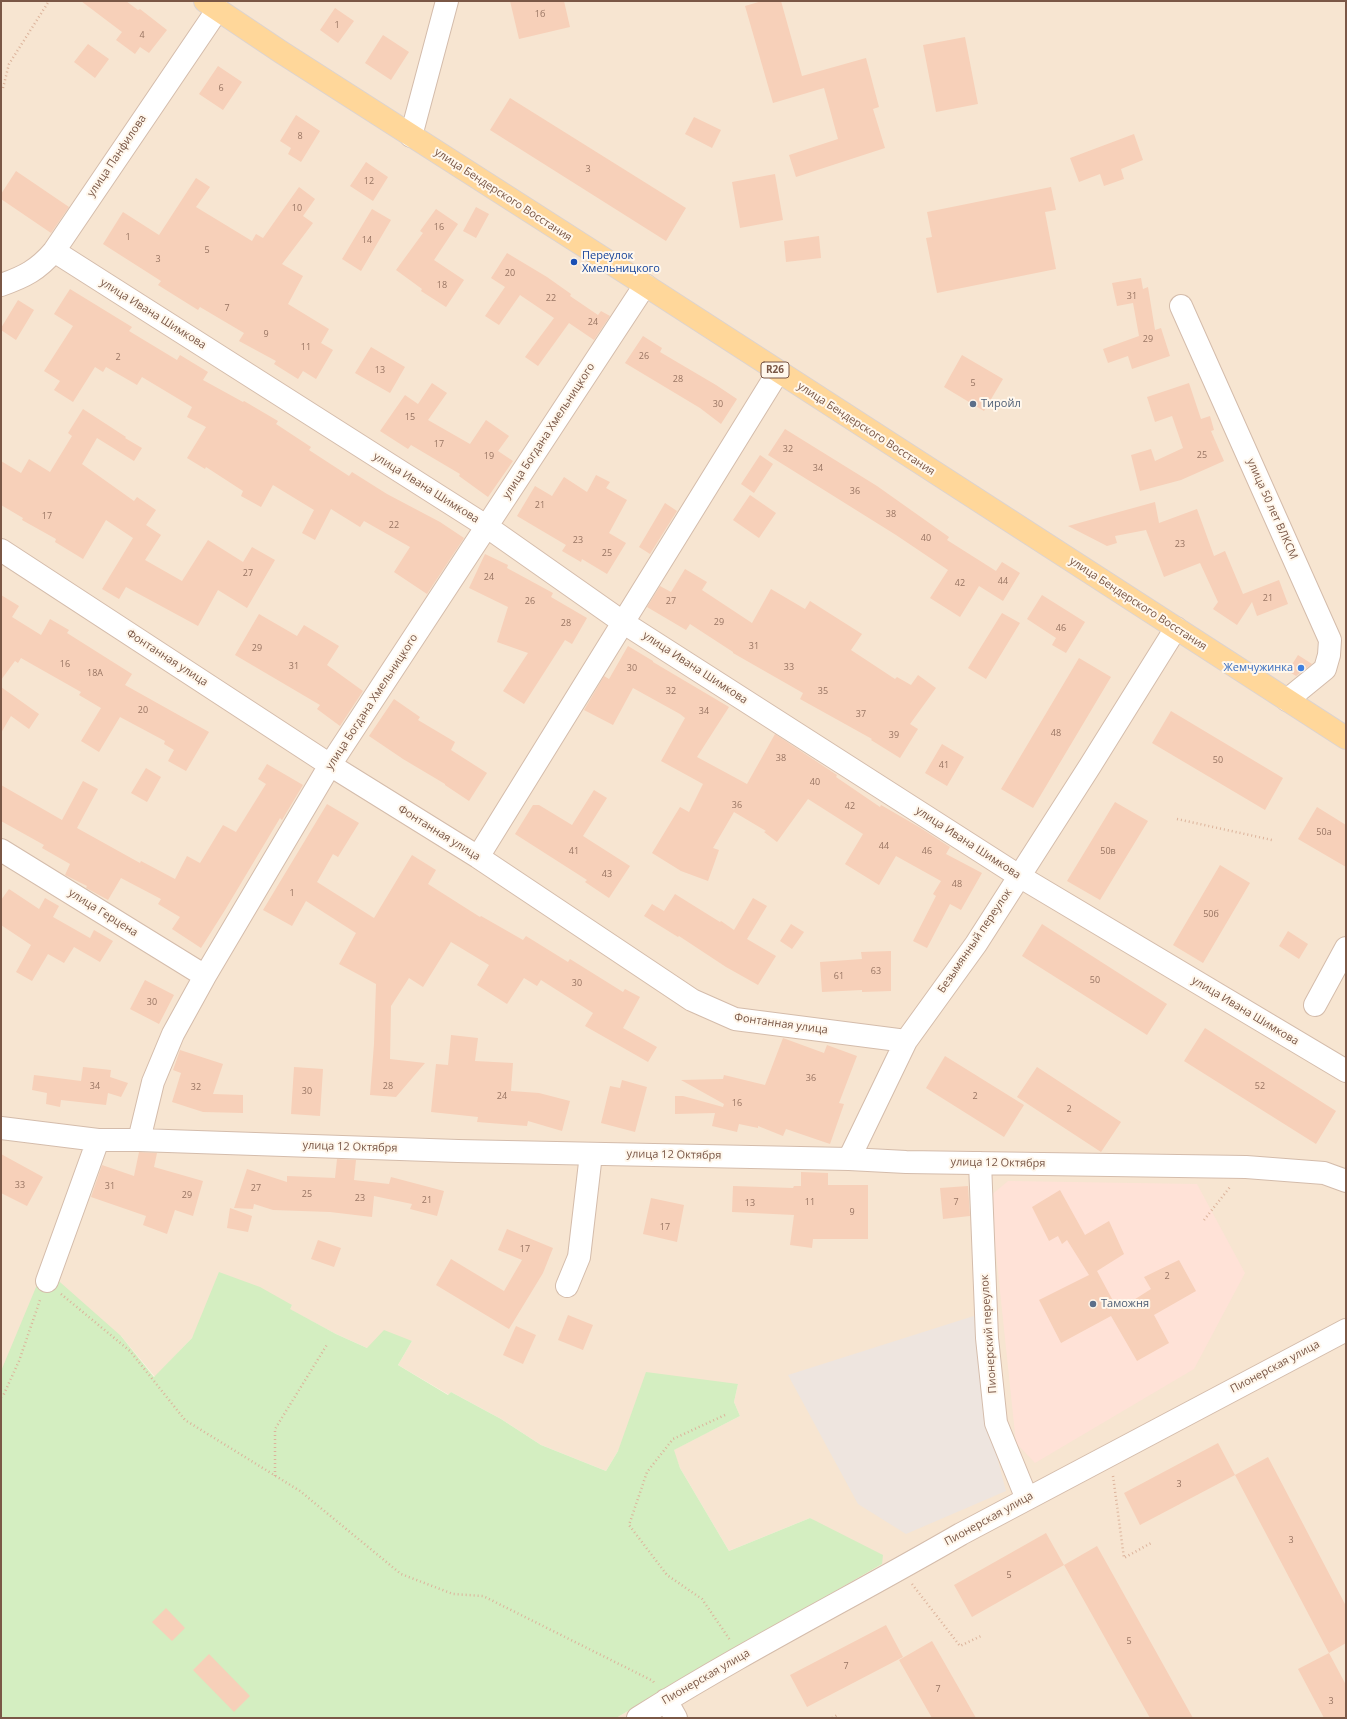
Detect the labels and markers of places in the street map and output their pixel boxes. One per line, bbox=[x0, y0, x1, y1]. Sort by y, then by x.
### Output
place label: Переулок Хмельницкого bbox=[582, 249, 660, 275]
marker: Переулок Хмельницкого bbox=[569, 257, 579, 267]
place label: Тиройл bbox=[981, 397, 1021, 411]
marker: Тиройл bbox=[968, 399, 978, 409]
place label: Жемчужинка bbox=[1223, 661, 1293, 675]
marker: Жемчужинка bbox=[1296, 663, 1306, 673]
place label: Таможня bbox=[1101, 1297, 1149, 1311]
marker: Таможня bbox=[1088, 1299, 1098, 1309]

